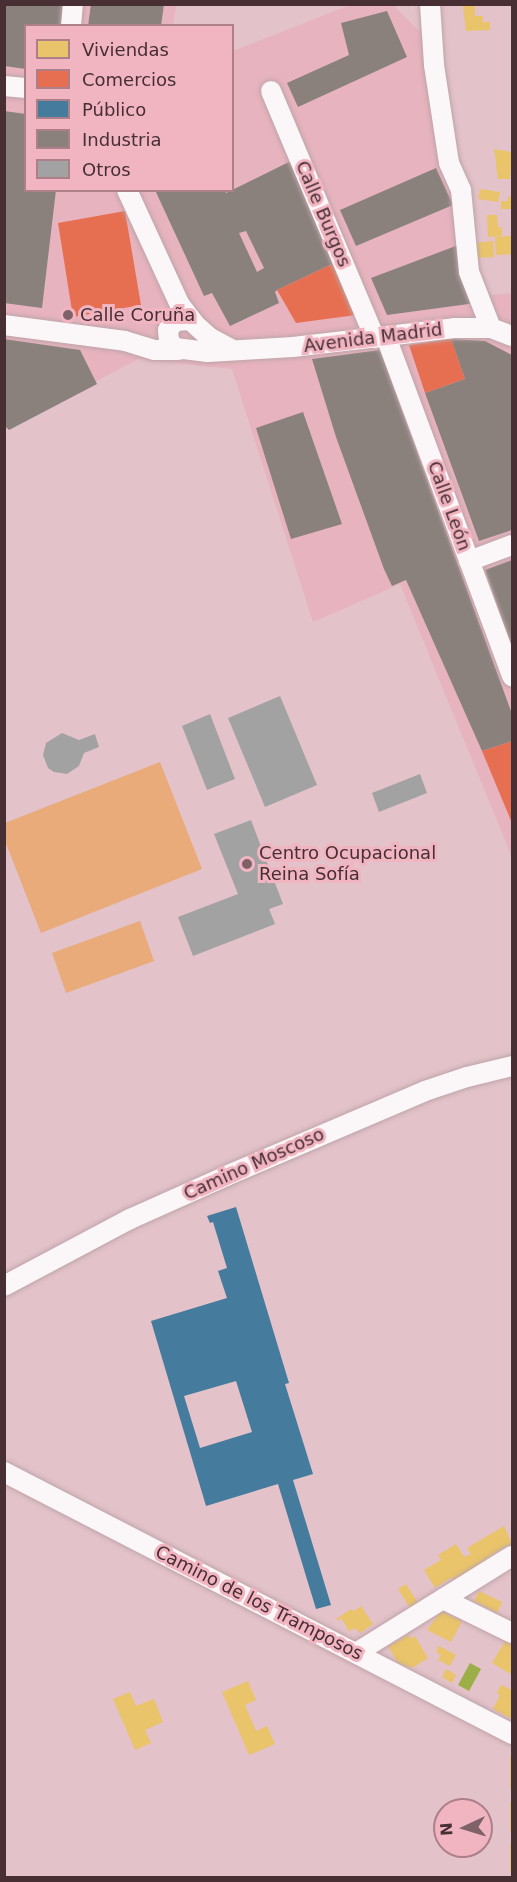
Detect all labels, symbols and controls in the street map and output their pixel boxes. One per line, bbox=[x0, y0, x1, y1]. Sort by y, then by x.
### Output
legend bbox=[24, 24, 234, 192]
text: Viviendas bbox=[82, 39, 169, 60]
text: Comercios bbox=[82, 69, 176, 90]
text: Público bbox=[82, 99, 146, 120]
text: Industria bbox=[82, 129, 161, 150]
street label: Calle Burgos bbox=[291, 158, 355, 270]
text: Otros bbox=[82, 159, 131, 180]
place label: Calle Coruña bbox=[80, 304, 195, 326]
marker: Calle Coruña bbox=[61, 308, 75, 322]
street label: Avenida Madrid bbox=[303, 319, 443, 357]
street label: Calle León bbox=[423, 458, 475, 554]
place label: Centro Ocupacional Reina Sofía bbox=[259, 843, 436, 886]
marker: Centro Ocupacional Reina Sofía bbox=[240, 857, 254, 871]
street label: Camino Moscoso bbox=[180, 1123, 328, 1205]
street label: Camino de los Tramposos bbox=[152, 1541, 366, 1665]
north arrow bbox=[433, 1798, 493, 1858]
text: N bbox=[437, 1822, 456, 1837]

